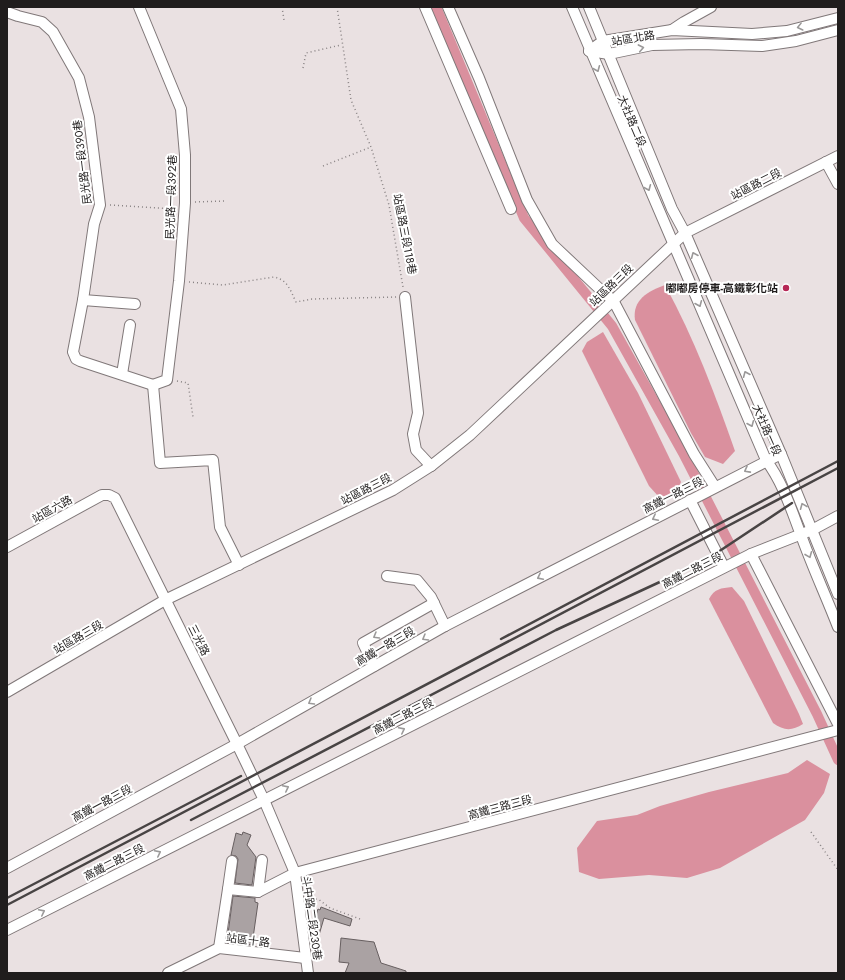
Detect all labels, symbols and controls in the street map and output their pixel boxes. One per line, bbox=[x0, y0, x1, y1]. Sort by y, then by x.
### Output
one-way arrow bbox=[797, 23, 803, 31]
street label: 站區北路 bbox=[610, 27, 656, 49]
one-way arrow bbox=[638, 44, 644, 52]
one-way arrow bbox=[592, 65, 600, 72]
street label: 大社路二段 bbox=[614, 93, 650, 149]
street label: 民光路一段390巷 bbox=[69, 119, 95, 205]
street label: 民光路一段392巷 bbox=[162, 154, 180, 240]
street label: 站區路二段 bbox=[728, 164, 784, 204]
one-way arrow bbox=[644, 185, 652, 192]
street label: 站區路三段118巷 bbox=[389, 192, 421, 276]
one-way arrow bbox=[691, 251, 699, 259]
street label: 站區路三段 bbox=[586, 260, 636, 310]
place label: 嘟嘟房停車-高鐵彰化站 bbox=[666, 280, 778, 296]
marker: 嘟嘟房停車-高鐵彰化站 bbox=[781, 283, 791, 293]
one-way arrow bbox=[695, 301, 703, 308]
one-way arrow bbox=[743, 371, 751, 378]
street label: 大社路一段 bbox=[749, 402, 785, 458]
one-way arrow bbox=[746, 420, 754, 427]
one-way arrow bbox=[744, 465, 752, 473]
street label: 站區路三段 bbox=[338, 469, 394, 509]
street label: 高鐵一路三段 bbox=[640, 473, 706, 517]
street label: 站區六路 bbox=[29, 491, 75, 527]
one-way arrow bbox=[799, 503, 807, 510]
one-way arrow bbox=[652, 513, 659, 520]
street label: 高鐵二路三段 bbox=[659, 548, 725, 592]
one-way arrow bbox=[804, 552, 812, 559]
one-way arrow bbox=[536, 572, 544, 580]
street label: 站區路三段 bbox=[50, 616, 106, 658]
street label: 三光路 bbox=[184, 622, 214, 658]
street label: 高鐵一路三段 bbox=[352, 623, 418, 669]
one-way arrow bbox=[372, 632, 380, 639]
one-way arrow bbox=[421, 633, 429, 640]
street label: 高鐵二路三段 bbox=[370, 694, 436, 738]
one-way arrow bbox=[308, 697, 316, 704]
one-way arrow bbox=[398, 727, 406, 735]
street label: 高鐵一路三段 bbox=[69, 780, 135, 826]
one-way arrow bbox=[282, 785, 289, 793]
street label: 高鐵三路三段 bbox=[466, 791, 534, 823]
street label: 高鐵二路三段 bbox=[81, 840, 147, 884]
one-way arrow bbox=[154, 850, 161, 858]
street label: 斗中路二段230巷 bbox=[298, 875, 326, 961]
one-way arrow bbox=[38, 909, 45, 917]
street label: 站區十路 bbox=[225, 929, 271, 951]

